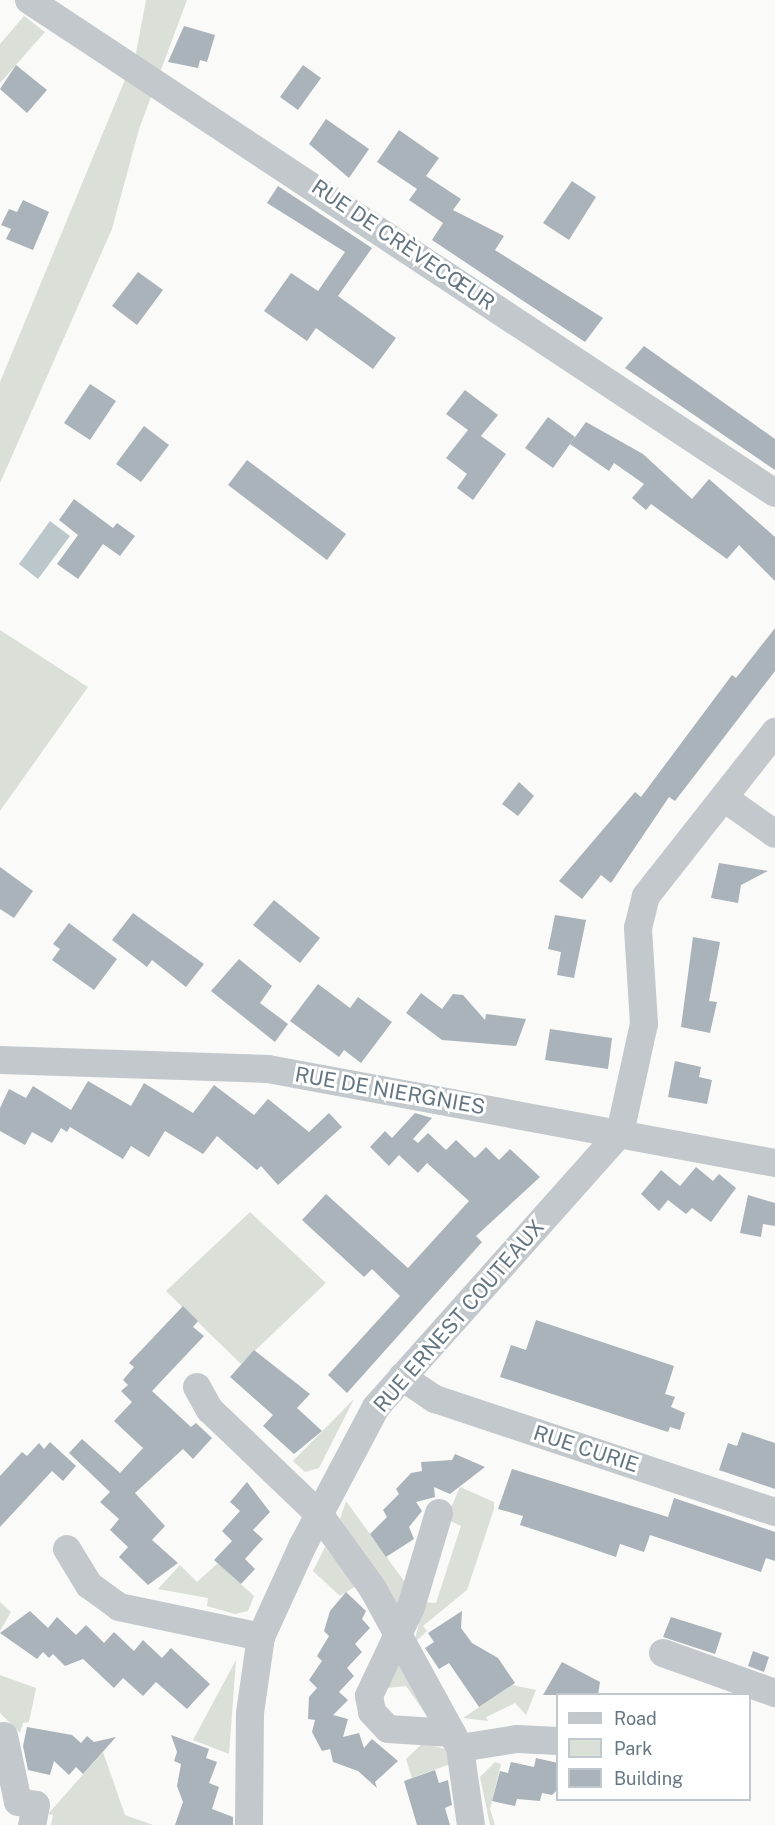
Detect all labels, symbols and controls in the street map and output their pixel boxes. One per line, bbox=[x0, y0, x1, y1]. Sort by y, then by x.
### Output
street label: RUE DE CRÈVECŒUR bbox=[307, 174, 499, 316]
street label: RUE DE NIERGNIES bbox=[293, 1062, 487, 1120]
street label: RUE ERNEST COUTEAUX bbox=[368, 1214, 550, 1418]
street label: RUE CURIE bbox=[530, 1420, 642, 1478]
legend bbox=[556, 1693, 751, 1801]
text: Road bbox=[614, 1708, 657, 1729]
text: Park bbox=[614, 1738, 652, 1759]
text: Building bbox=[614, 1768, 683, 1789]

